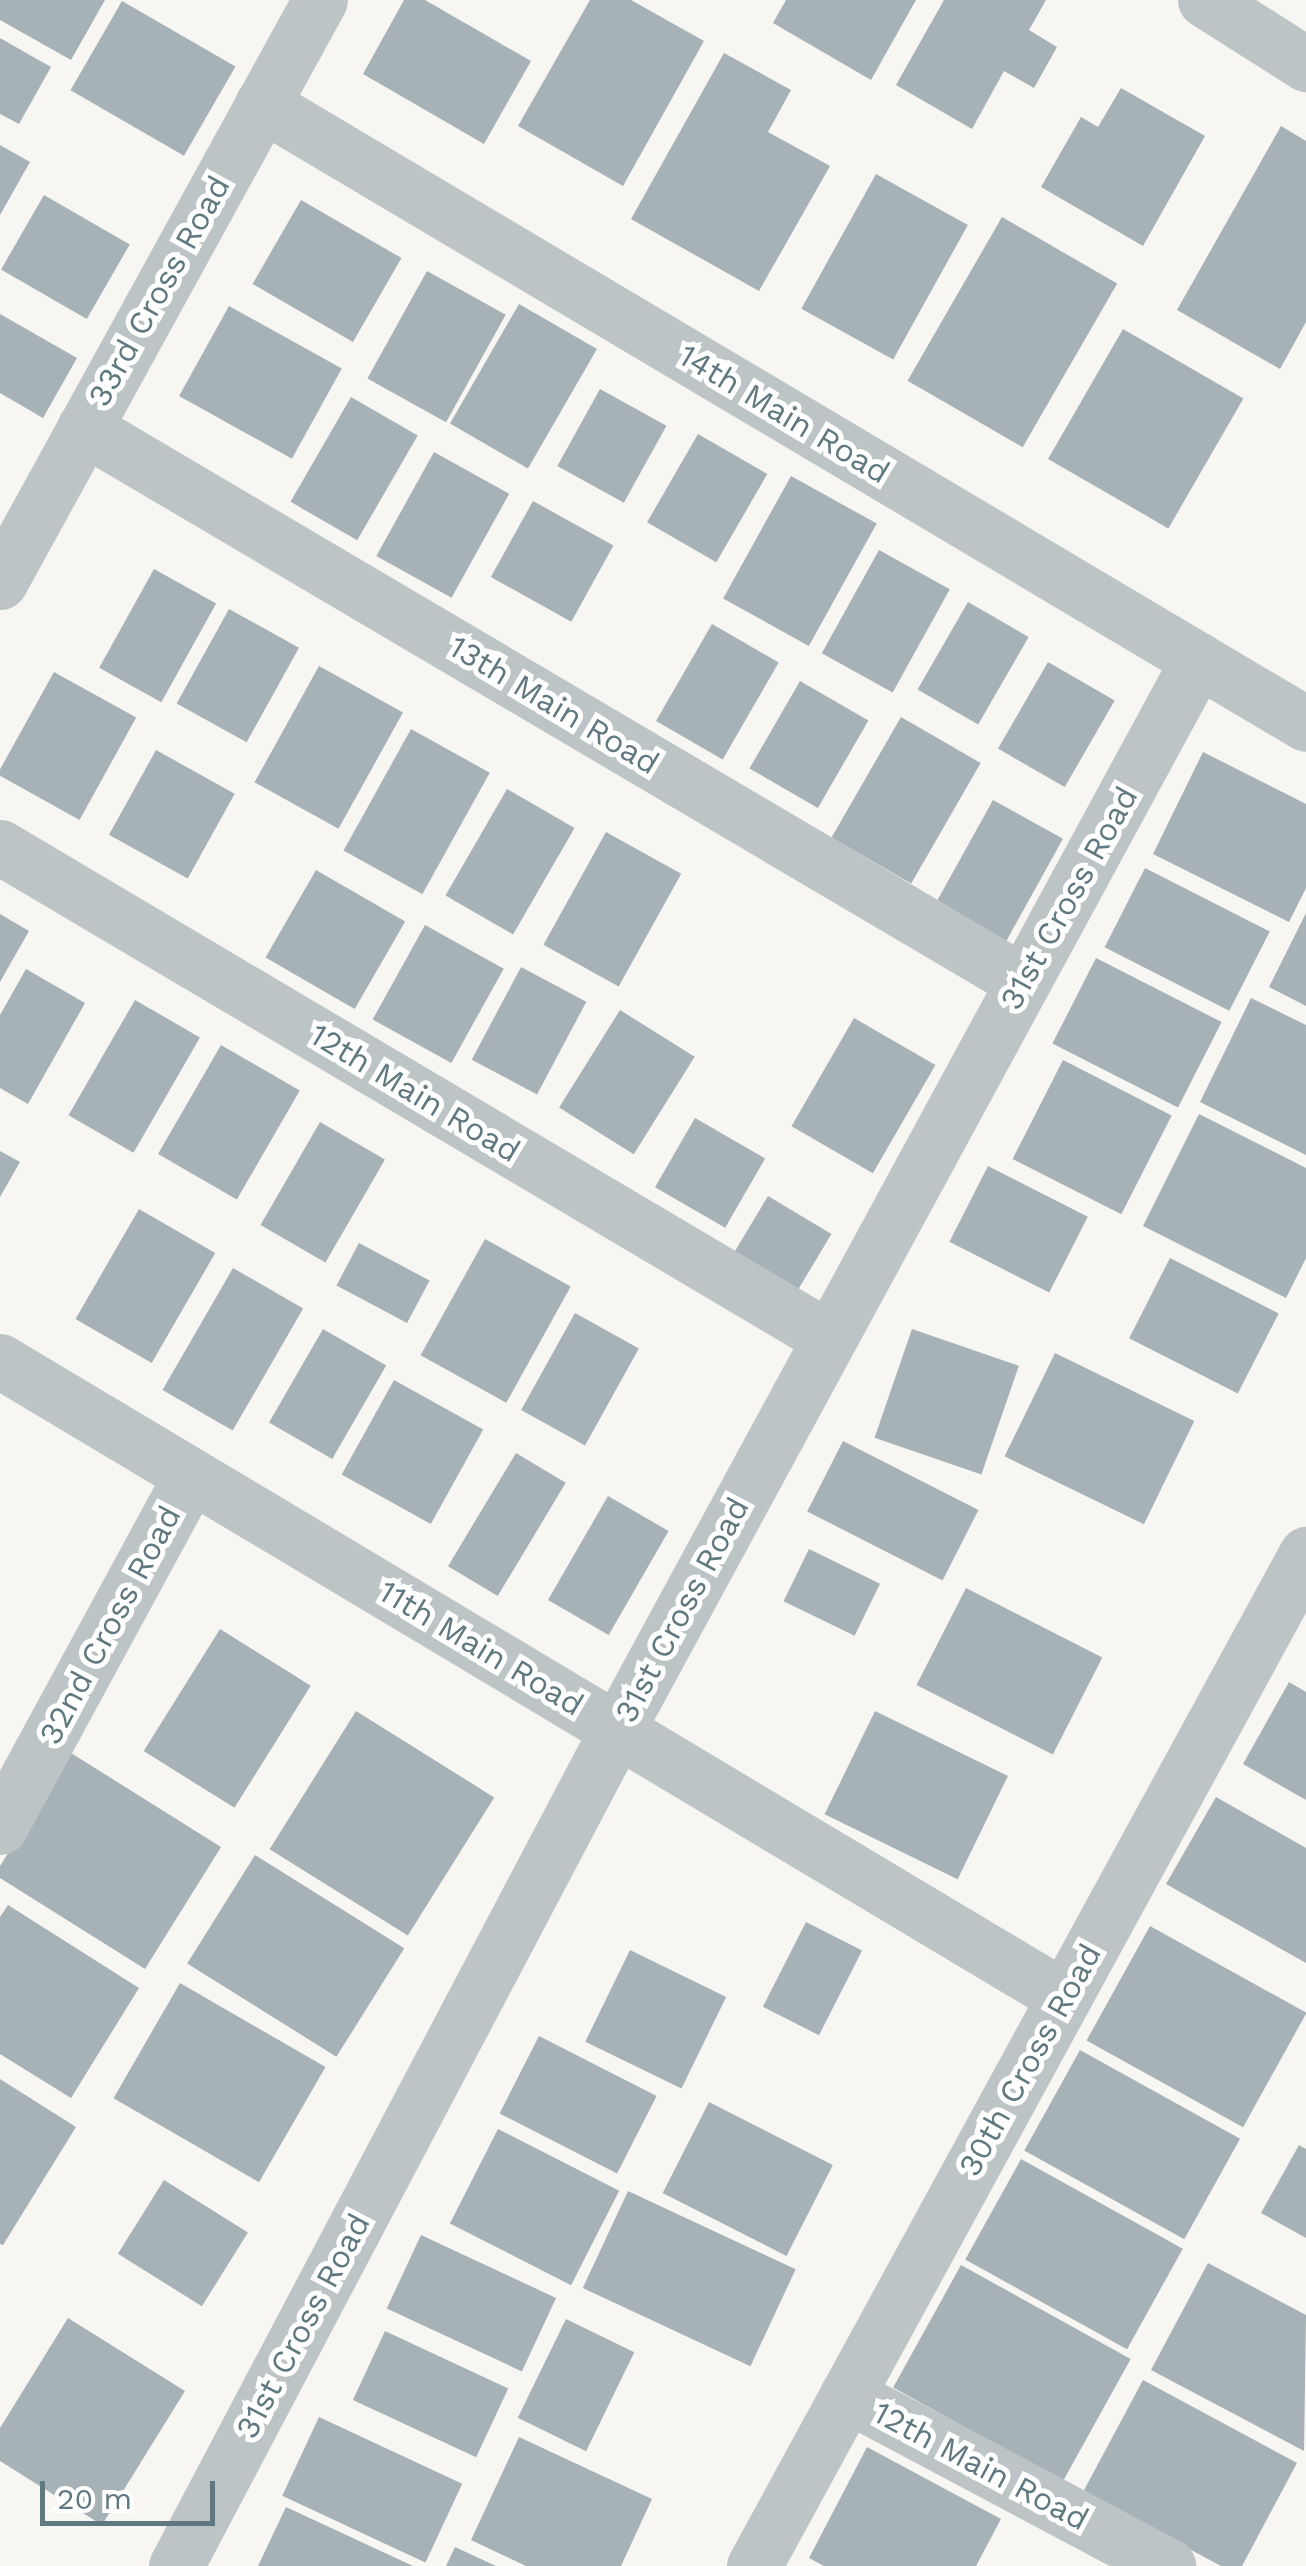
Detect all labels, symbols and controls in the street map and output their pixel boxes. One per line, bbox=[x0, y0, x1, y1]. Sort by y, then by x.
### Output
street label: 33rd Cross Road bbox=[80, 169, 238, 413]
street label: 14th Main Road bbox=[672, 336, 896, 492]
street label: 13th Main Road bbox=[442, 627, 666, 783]
street label: 31st Cross Road bbox=[992, 780, 1146, 1016]
street label: 12th Main Road bbox=[303, 1015, 527, 1171]
street label: 31st Cross Road bbox=[607, 1491, 757, 1729]
street label: 32nd Cross Road bbox=[31, 1499, 189, 1751]
street label: 11th Main Road bbox=[372, 1572, 590, 1724]
street label: 30th Cross Road bbox=[950, 1937, 1110, 2183]
street label: 31st Cross Road bbox=[228, 2207, 378, 2445]
street label: 12th Main Road bbox=[867, 2393, 1095, 2539]
scale bar bbox=[45, 2461, 220, 2523]
text: 20 m bbox=[57, 2481, 132, 2516]

